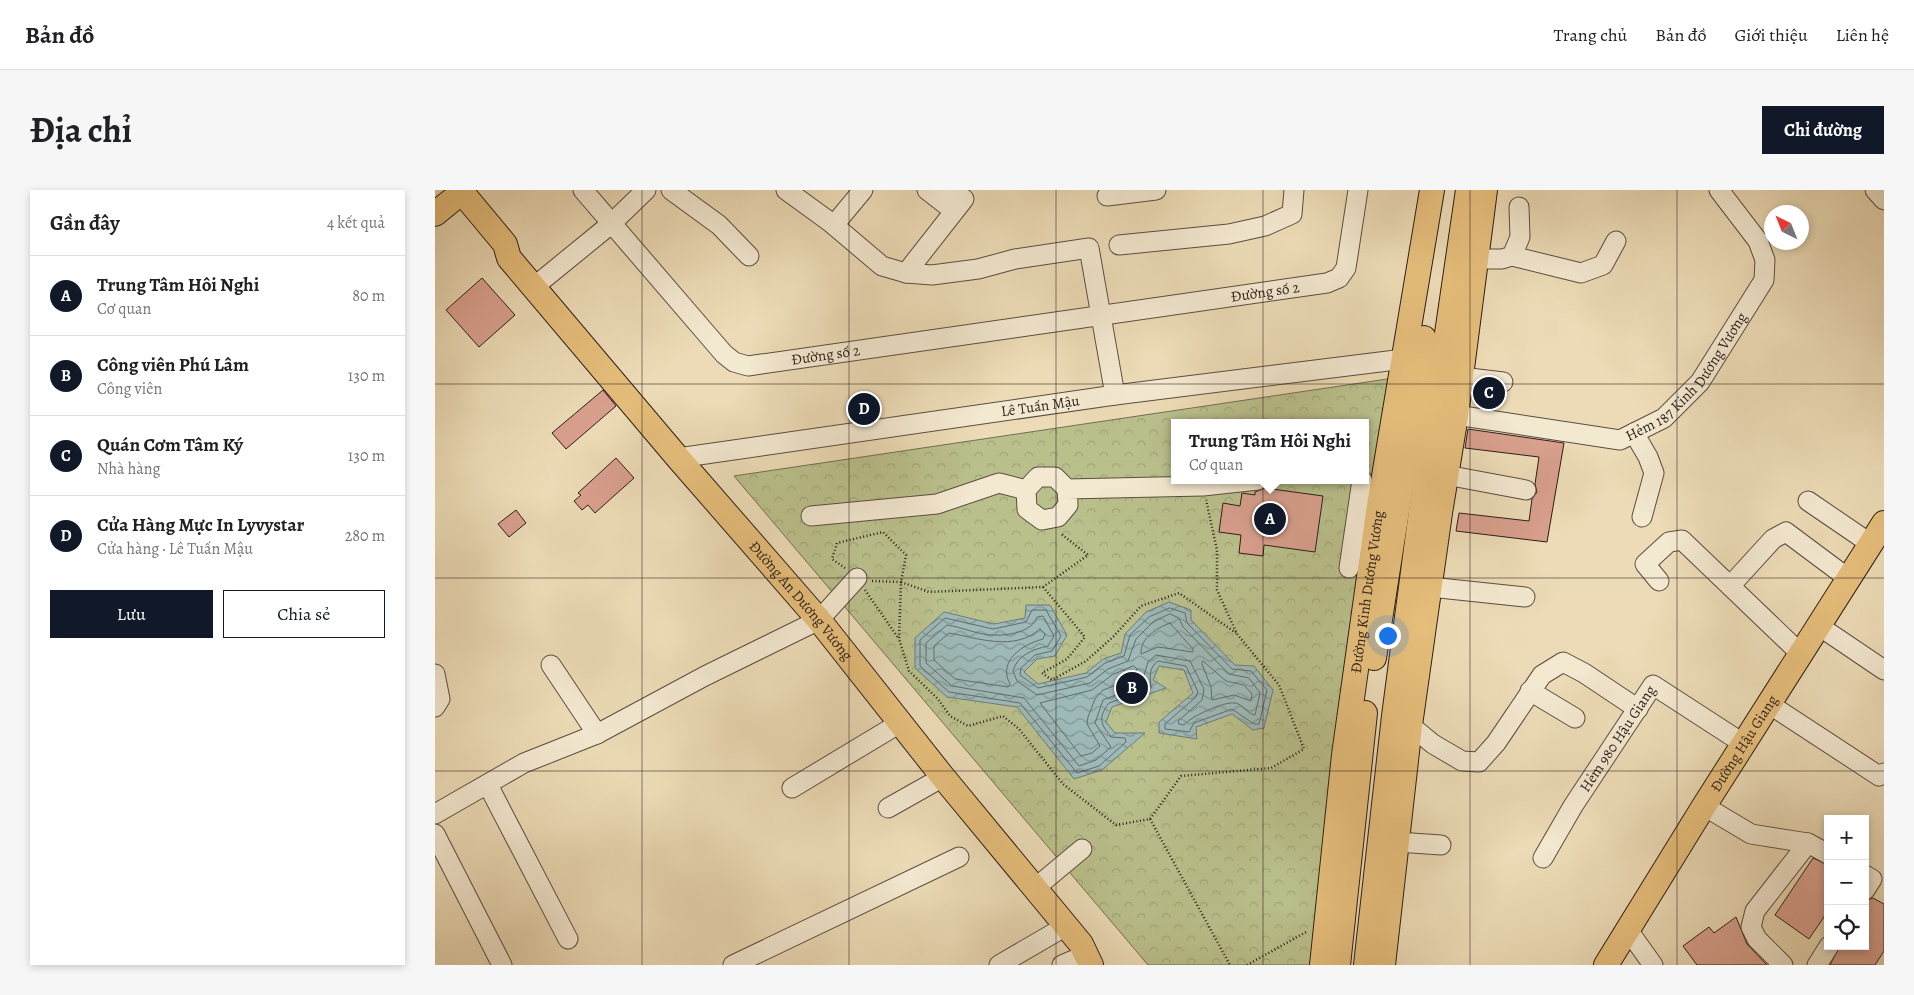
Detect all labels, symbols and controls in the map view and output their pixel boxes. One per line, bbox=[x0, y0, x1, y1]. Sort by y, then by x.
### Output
text: Bản đồ bbox=[25, 19, 94, 51]
text: Trang chủ bbox=[1553, 23, 1627, 47]
text: Bản đồ bbox=[1655, 23, 1707, 47]
text: Giới thiệu bbox=[1735, 23, 1808, 47]
text: Liên hệ bbox=[1836, 23, 1889, 47]
text: Địa chỉ bbox=[30, 106, 132, 154]
button: Chỉ đường bbox=[1762, 106, 1884, 154]
north arrow bbox=[1764, 205, 1809, 250]
text: Gần đây bbox=[50, 209, 120, 237]
text: 4 kết quả bbox=[327, 212, 385, 234]
text: Trung Tâm Hôi Nghi bbox=[97, 272, 259, 298]
street label: Đường số 2 bbox=[1229, 277, 1301, 307]
text: A bbox=[61, 285, 71, 307]
text: 80 m bbox=[352, 285, 385, 307]
text: Cơ quan bbox=[97, 298, 151, 320]
street label: Hẻm 187 Kinh Dương Vương bbox=[1622, 308, 1752, 446]
street label: Đường số 2 bbox=[790, 340, 861, 370]
text: Công viên Phú Lâm bbox=[97, 352, 249, 378]
text: B bbox=[61, 365, 71, 387]
text: 130 m bbox=[348, 365, 385, 387]
pin: C bbox=[1473, 374, 1505, 412]
text: Công viên bbox=[97, 378, 162, 400]
pin: D bbox=[848, 390, 880, 428]
street label: Lê Tuấn Mậu bbox=[1000, 390, 1082, 421]
popup bbox=[1171, 419, 1369, 484]
text: Trung Tâm Hôi Nghi bbox=[1189, 428, 1351, 454]
text: Quán Cơm Tâm Ký bbox=[97, 432, 243, 458]
text: C bbox=[61, 445, 71, 467]
text: 130 m bbox=[348, 445, 385, 467]
text: Cơ quan bbox=[1189, 454, 1243, 476]
text: Nhà hàng bbox=[97, 458, 160, 480]
pin: A bbox=[1254, 500, 1286, 538]
street label: Đường Kinh Dương Vương bbox=[1346, 509, 1388, 674]
text: Cửa Hàng Mực In Lyvystar bbox=[97, 512, 304, 538]
text: D bbox=[60, 525, 72, 547]
text: 280 m bbox=[345, 525, 385, 547]
street label: Đường An Dương Vương bbox=[745, 537, 857, 665]
text: Cửa hàng · Lê Tuấn Mậu bbox=[97, 538, 253, 560]
button: Lưu bbox=[50, 590, 213, 638]
button: Chia sẻ bbox=[223, 590, 385, 638]
your location bbox=[1375, 623, 1401, 649]
pin: B bbox=[1116, 669, 1148, 707]
street label: Hẻm 980 Hậu Giang bbox=[1575, 681, 1660, 796]
street label: Đường Hậu Giang bbox=[1706, 691, 1782, 796]
map controls bbox=[1824, 815, 1869, 950]
button: + bbox=[1824, 815, 1869, 860]
button: − bbox=[1824, 860, 1869, 905]
button: locate bbox=[1824, 905, 1869, 950]

